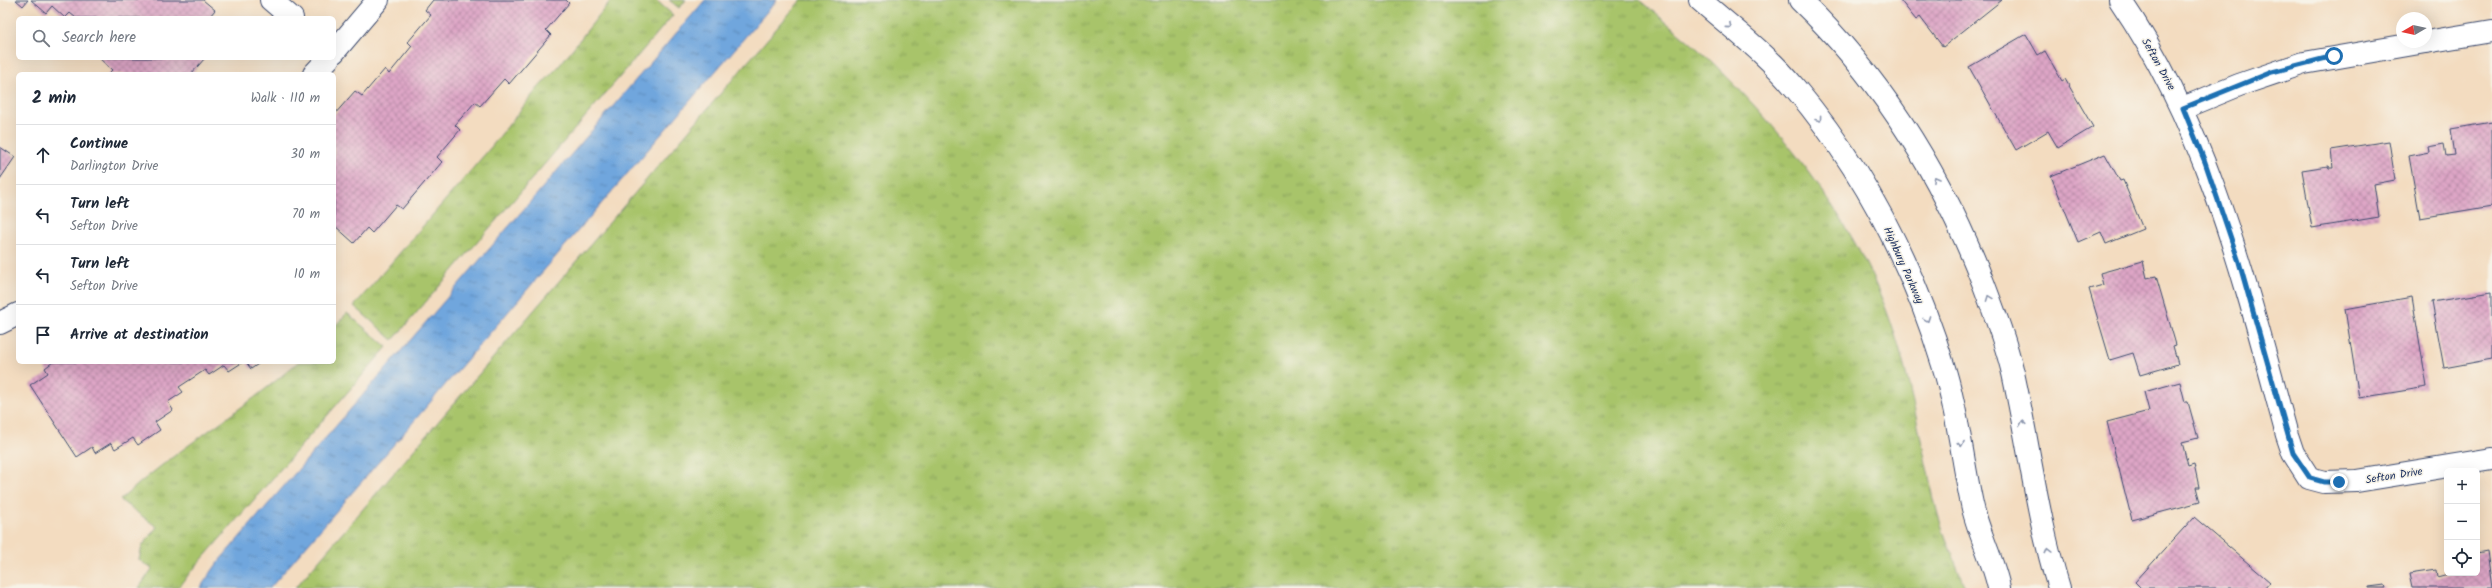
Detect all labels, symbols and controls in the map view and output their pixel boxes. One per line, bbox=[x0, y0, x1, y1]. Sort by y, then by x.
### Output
north arrow bbox=[2396, 12, 2432, 48]
search box bbox=[16, 16, 336, 60]
one-way arrow bbox=[1724, 21, 1732, 28]
text: Search here bbox=[62, 26, 136, 50]
icon: search bbox=[30, 27, 52, 49]
street label: Sefton Drive bbox=[2136, 35, 2180, 94]
route start bbox=[2325, 47, 2343, 65]
text: 2 min bbox=[32, 85, 76, 112]
text: Walk · 110 m bbox=[251, 88, 320, 109]
one-way arrow bbox=[1814, 115, 1821, 122]
text: Continue bbox=[70, 132, 128, 156]
icon: ahead bbox=[32, 144, 54, 166]
text: 30 m bbox=[291, 144, 320, 165]
text: Darlington Drive bbox=[70, 156, 158, 177]
one-way arrow bbox=[1934, 176, 1941, 183]
text: Turn left bbox=[70, 192, 130, 216]
icon: left bbox=[32, 204, 54, 226]
text: 70 m bbox=[292, 204, 320, 225]
text: Sefton Drive bbox=[70, 216, 138, 237]
street label: Highbury Parkway bbox=[1878, 224, 1929, 308]
text: Turn left bbox=[70, 252, 130, 276]
icon: left bbox=[32, 264, 54, 286]
text: 10 m bbox=[294, 264, 320, 285]
text: Sefton Drive bbox=[70, 276, 138, 297]
one-way arrow bbox=[1985, 294, 1993, 301]
one-way arrow bbox=[1923, 315, 1931, 322]
text: Arrive at destination bbox=[70, 323, 209, 347]
icon: arrive bbox=[32, 324, 54, 346]
one-way arrow bbox=[2019, 420, 2027, 426]
one-way arrow bbox=[1956, 441, 1965, 447]
street label: Sefton Drive bbox=[2364, 463, 2424, 489]
map controls bbox=[2444, 468, 2480, 576]
button: + bbox=[2444, 468, 2480, 504]
route end bbox=[2330, 473, 2348, 491]
button: − bbox=[2444, 504, 2480, 540]
button: locate bbox=[2444, 540, 2480, 576]
one-way arrow bbox=[2044, 547, 2052, 554]

